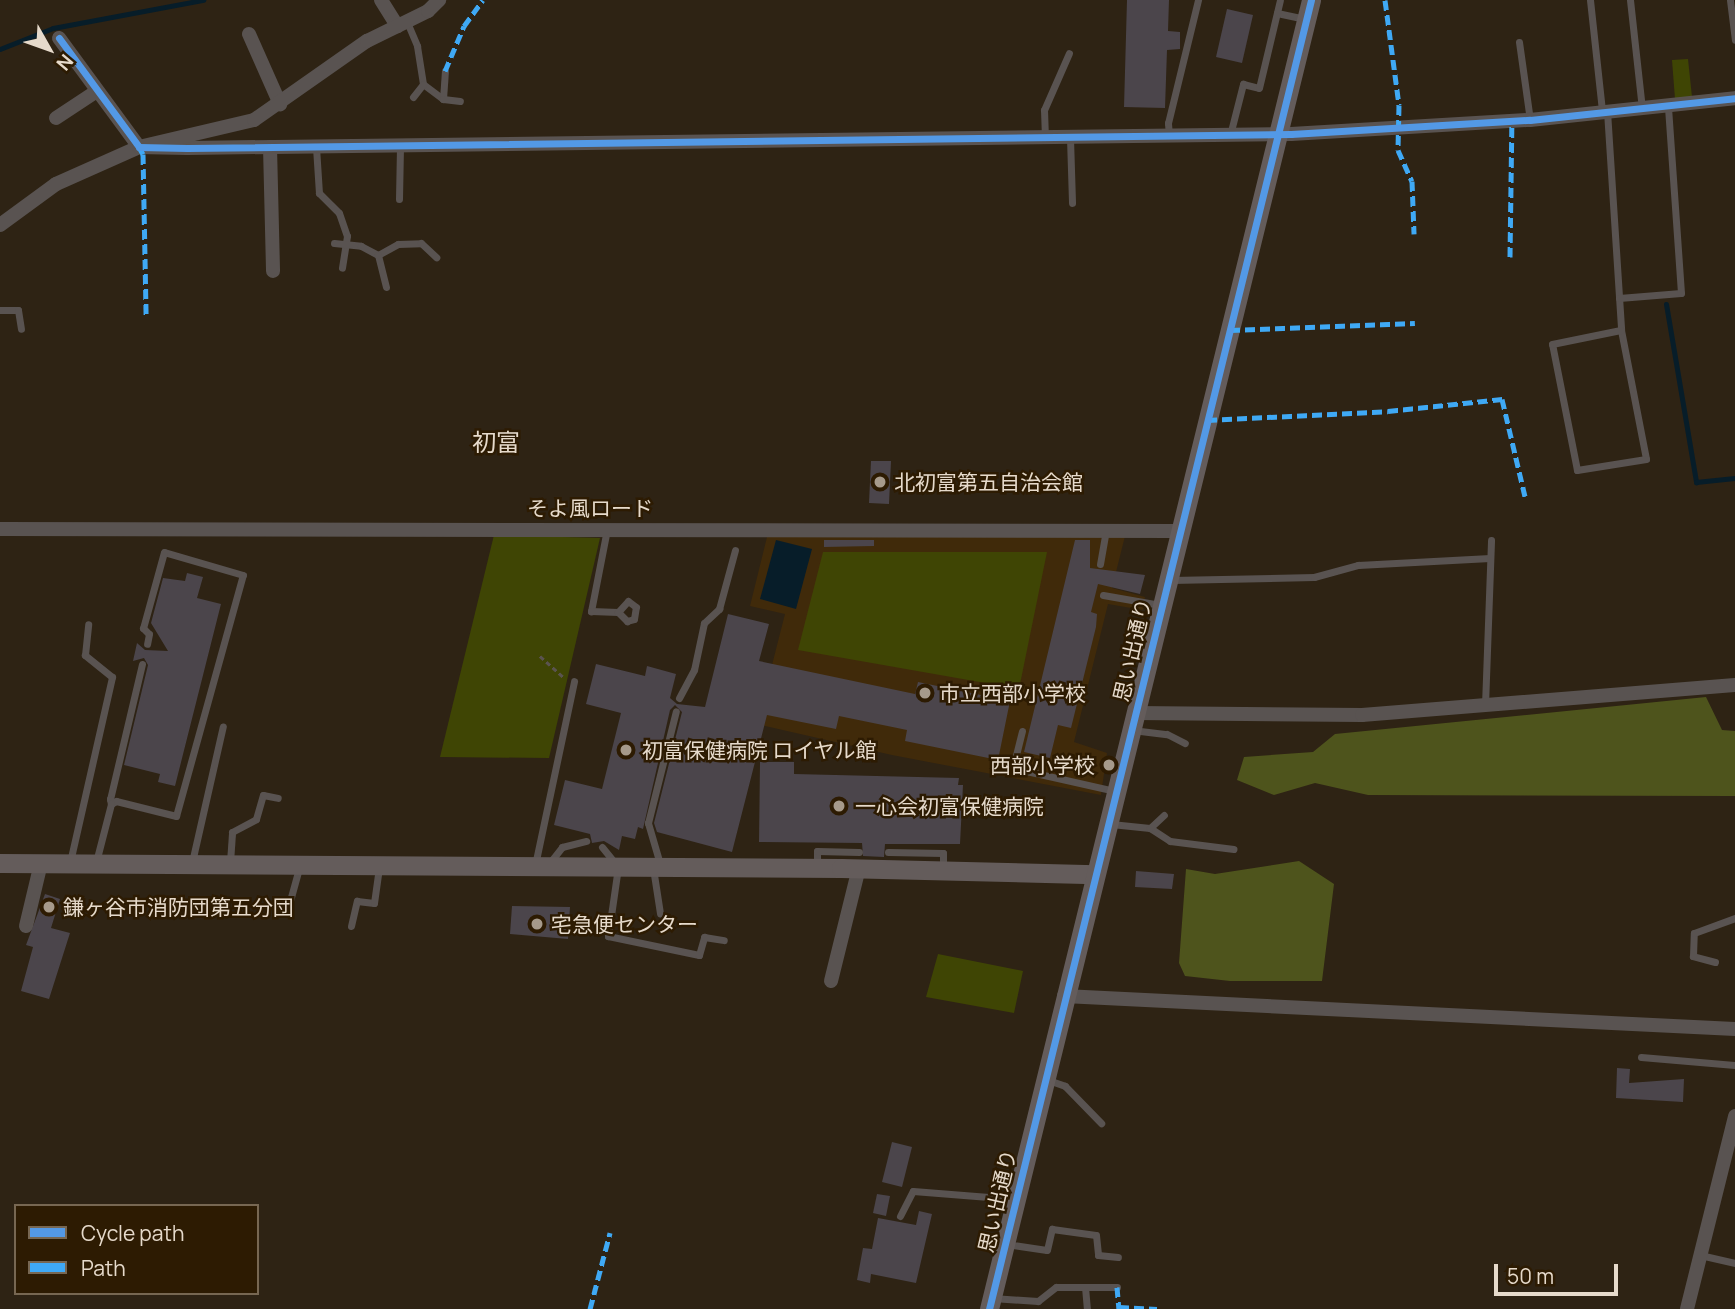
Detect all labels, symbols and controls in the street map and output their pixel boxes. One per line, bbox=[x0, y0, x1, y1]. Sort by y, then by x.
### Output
north arrow bbox=[14, 14, 84, 84]
text: N bbox=[51, 49, 79, 76]
district label: 初富 bbox=[472, 428, 520, 456]
place label: 北初富第五自治会館 bbox=[894, 469, 1083, 495]
marker: 北初富第五自治会館 bbox=[872, 474, 888, 490]
street label: そよ風ロード bbox=[527, 495, 653, 521]
street label: 思い出通り bbox=[1108, 596, 1156, 704]
place label: 市立西部小学校 bbox=[939, 680, 1086, 706]
marker: 市立西部小学校 bbox=[917, 685, 933, 701]
place label: 初富保健病院 ロイヤル館 bbox=[642, 737, 877, 763]
marker: 初富保健病院 ロイヤル館 bbox=[616, 740, 636, 760]
place label: 西部小学校 bbox=[990, 752, 1095, 778]
marker: 西部小学校 bbox=[1101, 757, 1117, 773]
place label: 一心会初富保健病院 bbox=[855, 793, 1044, 819]
marker: 一心会初富保健病院 bbox=[829, 796, 849, 816]
place label: 鎌ヶ谷市消防団第五分団 bbox=[63, 894, 294, 920]
marker: 鎌ヶ谷市消防団第五分団 bbox=[41, 899, 57, 915]
place label: 宅急便センター bbox=[551, 911, 698, 937]
marker: 宅急便センター bbox=[529, 916, 545, 932]
street label: 思い出通り bbox=[973, 1147, 1021, 1255]
legend bbox=[14, 1204, 259, 1295]
text: Cycle path bbox=[81, 1219, 184, 1247]
scale bar bbox=[1497, 1250, 1621, 1294]
text: Path bbox=[81, 1254, 126, 1282]
text: 50 m bbox=[1507, 1262, 1554, 1290]

